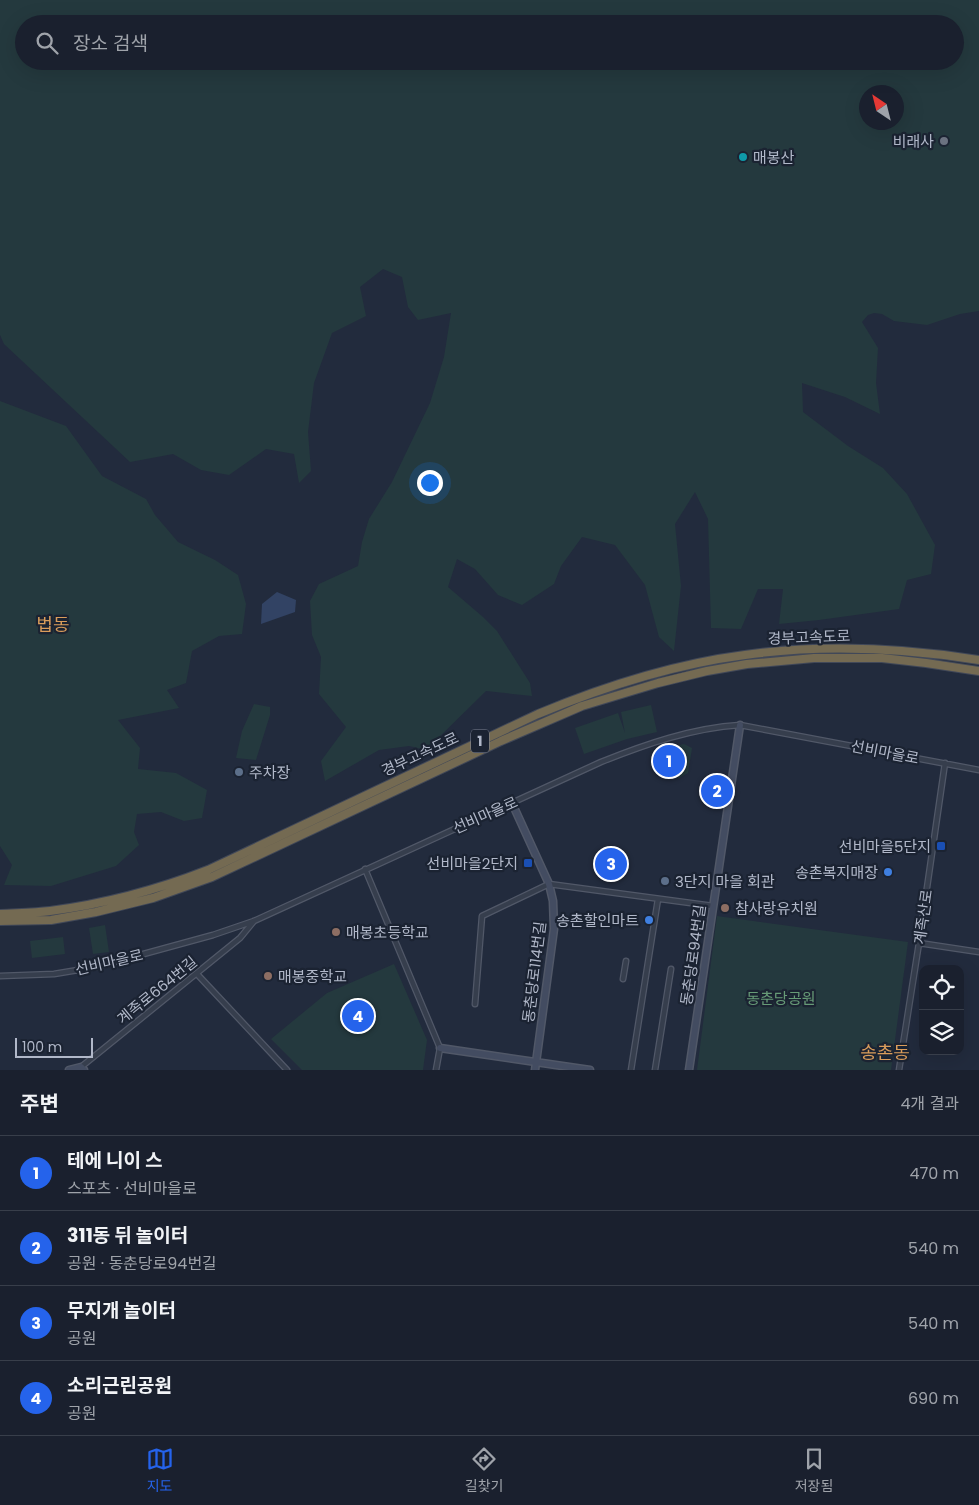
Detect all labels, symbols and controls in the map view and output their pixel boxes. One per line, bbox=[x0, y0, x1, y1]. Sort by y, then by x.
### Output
search box bbox=[15, 15, 964, 70]
icon: search bbox=[33, 29, 61, 57]
text: 장소 검색 bbox=[73, 30, 148, 57]
north arrow bbox=[859, 85, 904, 130]
place label: 비래사 bbox=[893, 131, 934, 152]
marker: 비래사 bbox=[938, 135, 950, 147]
place label: 매봉산 bbox=[753, 147, 795, 168]
marker: 매봉산 bbox=[737, 151, 749, 163]
your location bbox=[417, 470, 443, 496]
district label: 법동 bbox=[36, 612, 70, 637]
street label: 경부고속도로 bbox=[767, 625, 851, 649]
street label: 경부고속도로 bbox=[378, 727, 462, 781]
road number: 1 bbox=[471, 729, 489, 752]
street label: 선비마을로 bbox=[849, 735, 921, 769]
pin: 1 bbox=[653, 742, 685, 780]
place label: 주차장 bbox=[249, 762, 291, 783]
marker: 주차장 bbox=[233, 766, 245, 778]
pin: 2 bbox=[701, 772, 733, 810]
street label: 선비마을로 bbox=[449, 791, 521, 839]
place label: 선비마을5단지 bbox=[839, 836, 931, 857]
marker: 선비마을5단지 bbox=[935, 840, 947, 852]
pin: 3 bbox=[595, 845, 627, 883]
place label: 선비마을2단지 bbox=[427, 853, 518, 874]
marker: 선비마을2단지 bbox=[522, 857, 534, 869]
place label: 송촌복지매장 bbox=[795, 862, 878, 883]
marker: 송촌복지매장 bbox=[882, 866, 894, 878]
place label: 3단지 마을 회관 bbox=[675, 871, 775, 892]
marker: 3단지 마을 회관 bbox=[659, 875, 671, 887]
street label: 계족산로 bbox=[909, 888, 937, 946]
place label: 참사랑유치원 bbox=[735, 898, 818, 919]
marker: 참사랑유치원 bbox=[719, 902, 731, 914]
street label: 동춘당로94번길 bbox=[676, 903, 710, 1007]
place label: 송촌할인마트 bbox=[556, 910, 639, 931]
marker: 송촌할인마트 bbox=[643, 914, 655, 926]
street label: 동춘당로114번길 bbox=[517, 920, 551, 1024]
place label: 매봉초등학교 bbox=[346, 922, 429, 943]
marker: 매봉초등학교 bbox=[330, 926, 342, 938]
street label: 선비마을로 bbox=[73, 944, 145, 980]
street label: 계족로664번길 bbox=[113, 951, 201, 1029]
map controls bbox=[919, 965, 964, 1055]
button: locate bbox=[919, 965, 964, 1010]
place label: 매봉중학교 bbox=[278, 966, 347, 987]
marker: 매봉중학교 bbox=[262, 970, 274, 982]
park label: 동춘당공원 bbox=[746, 988, 816, 1009]
pin: 4 bbox=[342, 997, 374, 1035]
button: layers bbox=[919, 1010, 964, 1055]
scale bar bbox=[15, 1035, 92, 1058]
text: 100 m bbox=[22, 1037, 62, 1057]
district label: 송촌동 bbox=[860, 1040, 910, 1065]
text: 주변 bbox=[20, 1089, 59, 1118]
text: 4개 결과 bbox=[901, 1092, 959, 1115]
text: 테에 니이 스 bbox=[67, 1147, 162, 1174]
text: 1 bbox=[33, 1162, 39, 1185]
text: 470 m bbox=[909, 1162, 959, 1185]
text: 스포츠 · 선비마을로 bbox=[67, 1177, 197, 1200]
text: 311동 뒤 놀이터 bbox=[67, 1222, 188, 1249]
text: 2 bbox=[31, 1237, 41, 1260]
text: 540 m bbox=[908, 1237, 959, 1260]
text: 공원 · 동춘당로94번길 bbox=[67, 1252, 217, 1275]
text: 무지개 놀이터 bbox=[67, 1297, 176, 1324]
text: 3 bbox=[31, 1312, 41, 1335]
text: 540 m bbox=[908, 1312, 959, 1335]
text: 공원 bbox=[67, 1327, 96, 1350]
text: 소리근린공원 bbox=[67, 1372, 172, 1399]
text: 4 bbox=[31, 1387, 41, 1410]
text: 690 m bbox=[908, 1387, 959, 1410]
text: 공원 bbox=[67, 1402, 96, 1425]
tab: 지도 bbox=[146, 1445, 174, 1497]
tab: 길찾기 bbox=[465, 1445, 503, 1497]
tab: 저장됨 bbox=[795, 1445, 833, 1497]

